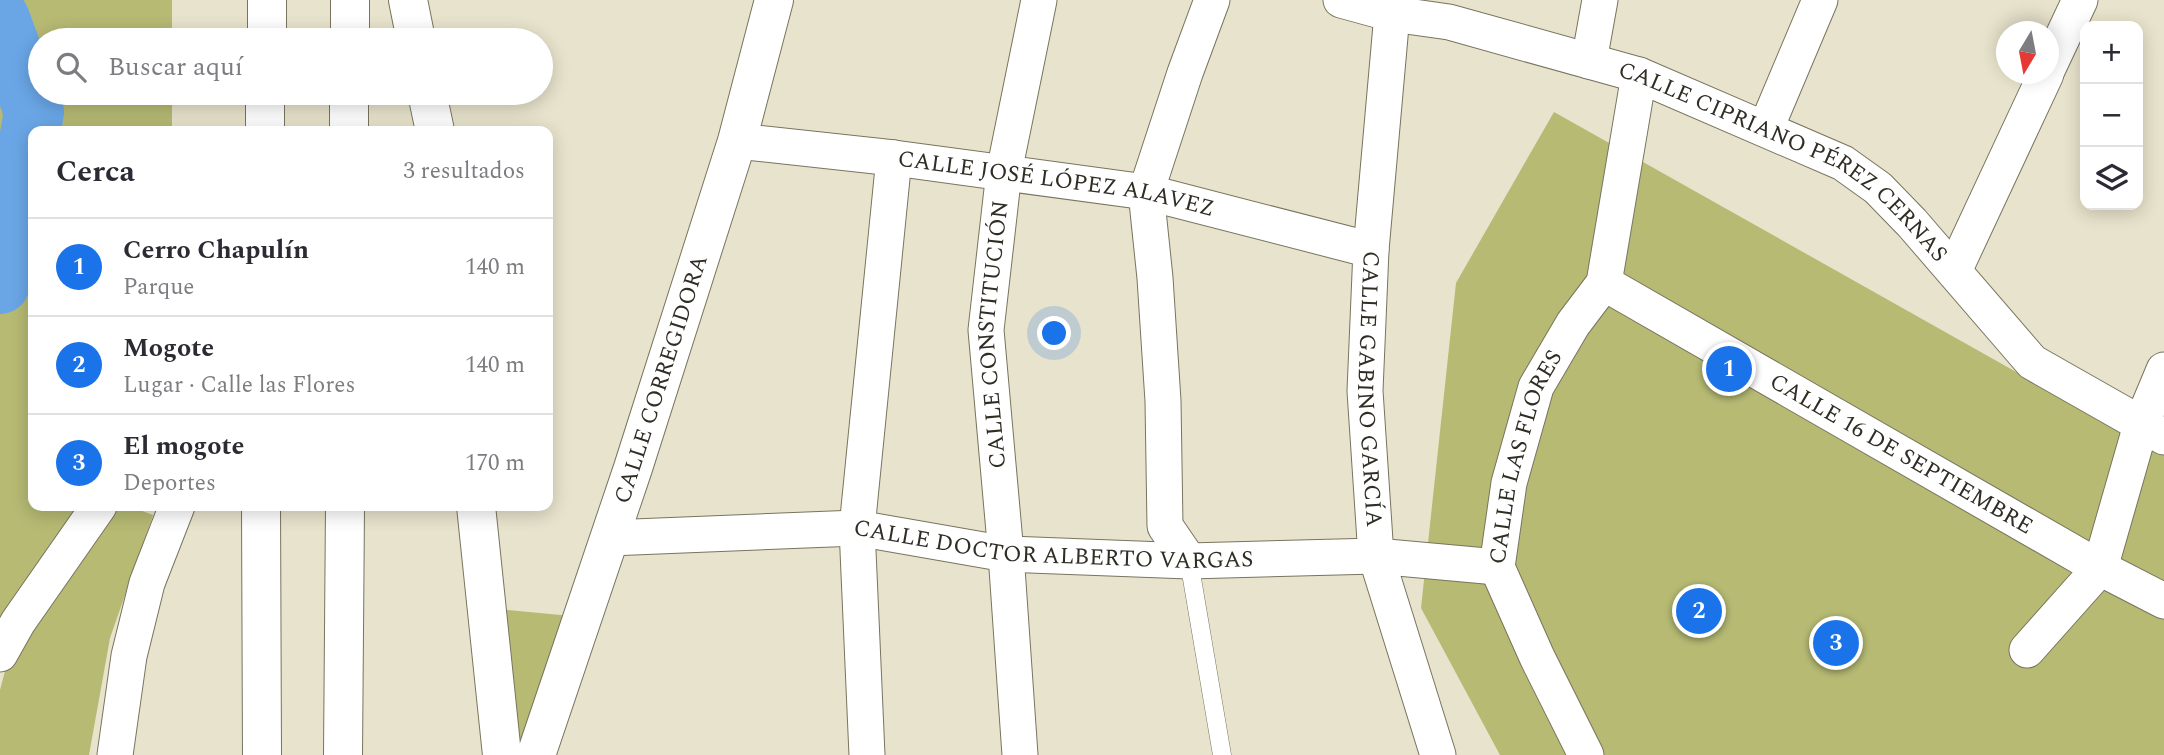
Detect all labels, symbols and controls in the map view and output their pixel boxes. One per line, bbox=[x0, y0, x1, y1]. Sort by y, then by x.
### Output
north arrow bbox=[1996, 21, 2059, 84]
map controls bbox=[2080, 21, 2143, 210]
button: + bbox=[2080, 21, 2143, 84]
search box bbox=[28, 28, 553, 105]
text: Buscar aquí bbox=[108, 47, 243, 87]
icon: search bbox=[52, 48, 90, 86]
street label: CALLE CIPRIANO PÉREZ CERNAS bbox=[1614, 53, 1956, 270]
button: − bbox=[2080, 84, 2143, 147]
street label: CALLE JOSÉ LÓPEZ ALAVEZ bbox=[895, 141, 1218, 226]
button: layers bbox=[2080, 147, 2143, 210]
text: Cerca bbox=[56, 149, 135, 195]
text: 3 resultados bbox=[403, 154, 525, 189]
street label: CALLE CONSTITUCIÓN bbox=[968, 198, 1018, 470]
text: Cerro Chapulín bbox=[123, 230, 309, 270]
text: 1 bbox=[73, 250, 85, 285]
text: 140 m bbox=[465, 250, 525, 285]
street label: CALLE CORREGIDORA bbox=[605, 250, 717, 508]
street label: CALLE GABINO GARCÍA bbox=[1347, 250, 1392, 528]
text: Parque bbox=[123, 270, 194, 305]
your location bbox=[1037, 316, 1071, 350]
text: Mogote bbox=[123, 328, 214, 368]
street label: CALLE LAS FLORES bbox=[1480, 343, 1571, 566]
pin: 1 bbox=[1706, 343, 1752, 395]
text: 2 bbox=[73, 348, 85, 383]
text: 140 m bbox=[465, 348, 525, 383]
street label: CALLE 16 DE SEPTIEMBRE bbox=[1763, 364, 2040, 544]
text: Lugar · Calle las Flores bbox=[123, 368, 355, 403]
text: El mogote bbox=[123, 426, 244, 466]
text: 3 bbox=[73, 446, 85, 481]
text: 170 m bbox=[465, 446, 525, 481]
text: Deportes bbox=[123, 466, 216, 501]
street label: CALLE DOCTOR ALBERTO VARGAS bbox=[851, 510, 1254, 579]
pin: 2 bbox=[1676, 585, 1722, 637]
pin: 3 bbox=[1813, 617, 1859, 669]

